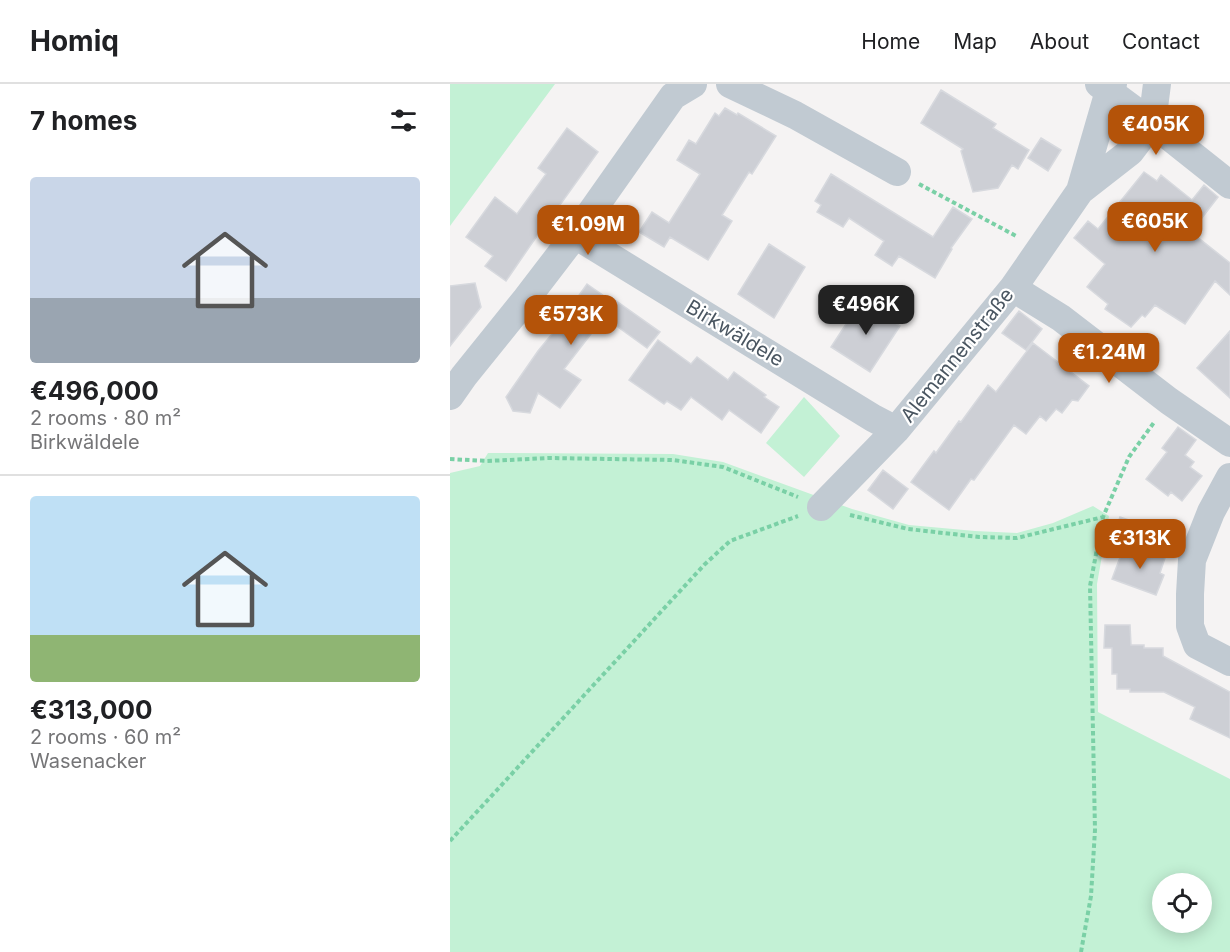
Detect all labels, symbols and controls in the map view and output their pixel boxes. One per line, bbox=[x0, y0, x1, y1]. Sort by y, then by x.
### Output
text: Homiq bbox=[30, 24, 119, 58]
text: Home bbox=[861, 29, 920, 54]
text: Map bbox=[953, 29, 997, 54]
text: About bbox=[1030, 29, 1089, 54]
text: Contact bbox=[1122, 29, 1200, 54]
icon: filters bbox=[387, 104, 420, 137]
text: 7 homes bbox=[30, 105, 137, 136]
pin: €405K bbox=[1114, 105, 1198, 156]
text: €405K bbox=[1122, 112, 1190, 136]
pin: €605K bbox=[1113, 202, 1197, 253]
pin: €1.09M bbox=[539, 205, 637, 256]
text: €605K bbox=[1121, 209, 1189, 233]
text: €1.09M bbox=[551, 212, 625, 236]
icon: home bbox=[171, 216, 279, 324]
street label: Alemannenstraße bbox=[895, 283, 1019, 427]
pin: €496K bbox=[824, 285, 908, 336]
text: €496K bbox=[832, 292, 900, 316]
street label: Birkwäldele bbox=[682, 294, 788, 372]
pin: €573K bbox=[529, 295, 613, 346]
text: €573K bbox=[538, 302, 604, 326]
pin: €1.24M bbox=[1060, 333, 1158, 384]
text: €1.24M bbox=[1072, 340, 1146, 364]
text: €496,000 bbox=[30, 375, 159, 406]
text: 2 rooms · 80 m² bbox=[30, 406, 181, 430]
text: Birkwäldele bbox=[30, 430, 140, 454]
pin: €313K bbox=[1098, 519, 1182, 570]
text: €313K bbox=[1109, 526, 1171, 550]
icon: home bbox=[171, 535, 279, 643]
text: €313,000 bbox=[30, 694, 153, 725]
text: 2 rooms · 60 m² bbox=[30, 725, 181, 749]
text: Wasenacker bbox=[30, 749, 146, 773]
map controls bbox=[1152, 873, 1212, 933]
button: locate bbox=[1152, 873, 1212, 933]

